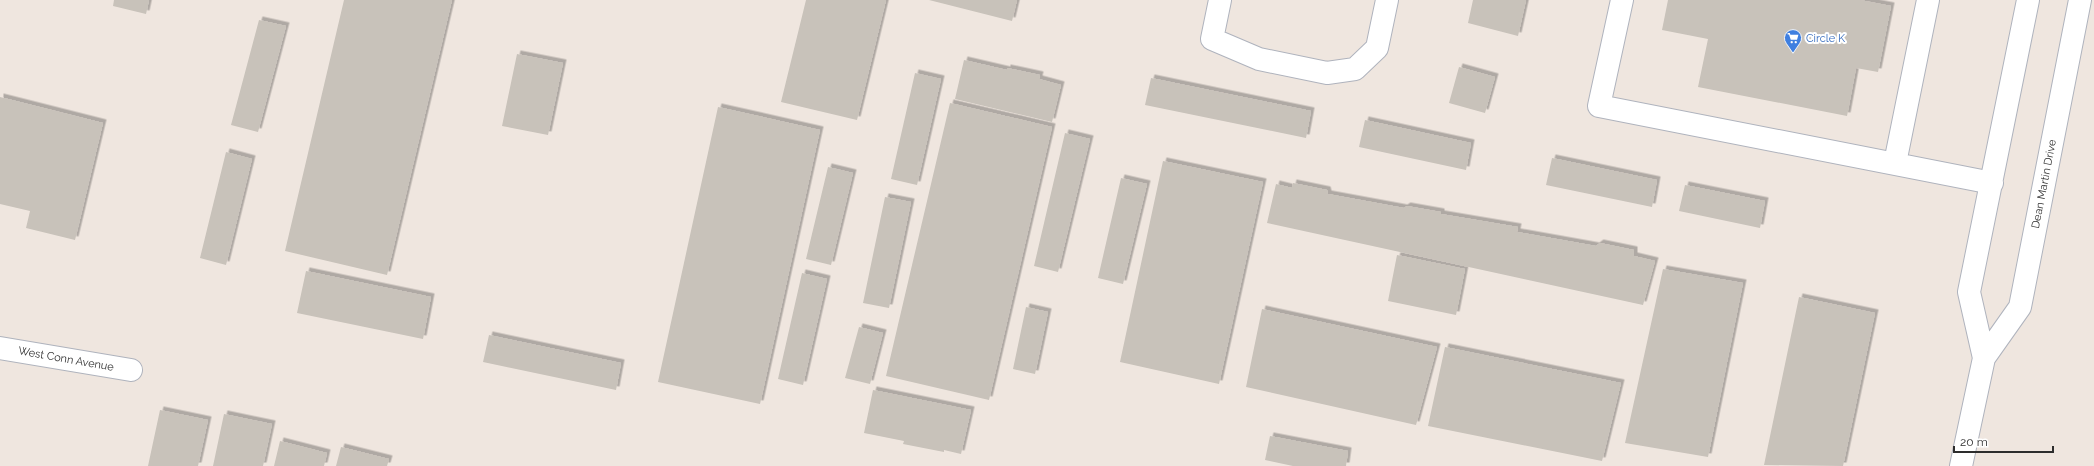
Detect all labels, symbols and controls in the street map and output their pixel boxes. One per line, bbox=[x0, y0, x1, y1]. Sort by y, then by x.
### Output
supermarket icon: Circle K bbox=[1783, 28, 1803, 53]
place label: Circle K bbox=[1806, 32, 1846, 45]
street label: Dean Martin Drive bbox=[2029, 138, 2059, 230]
street label: West Conn Avenue bbox=[17, 344, 115, 374]
scale bar bbox=[1954, 428, 2053, 454]
text: 20 m bbox=[1960, 435, 1988, 449]

